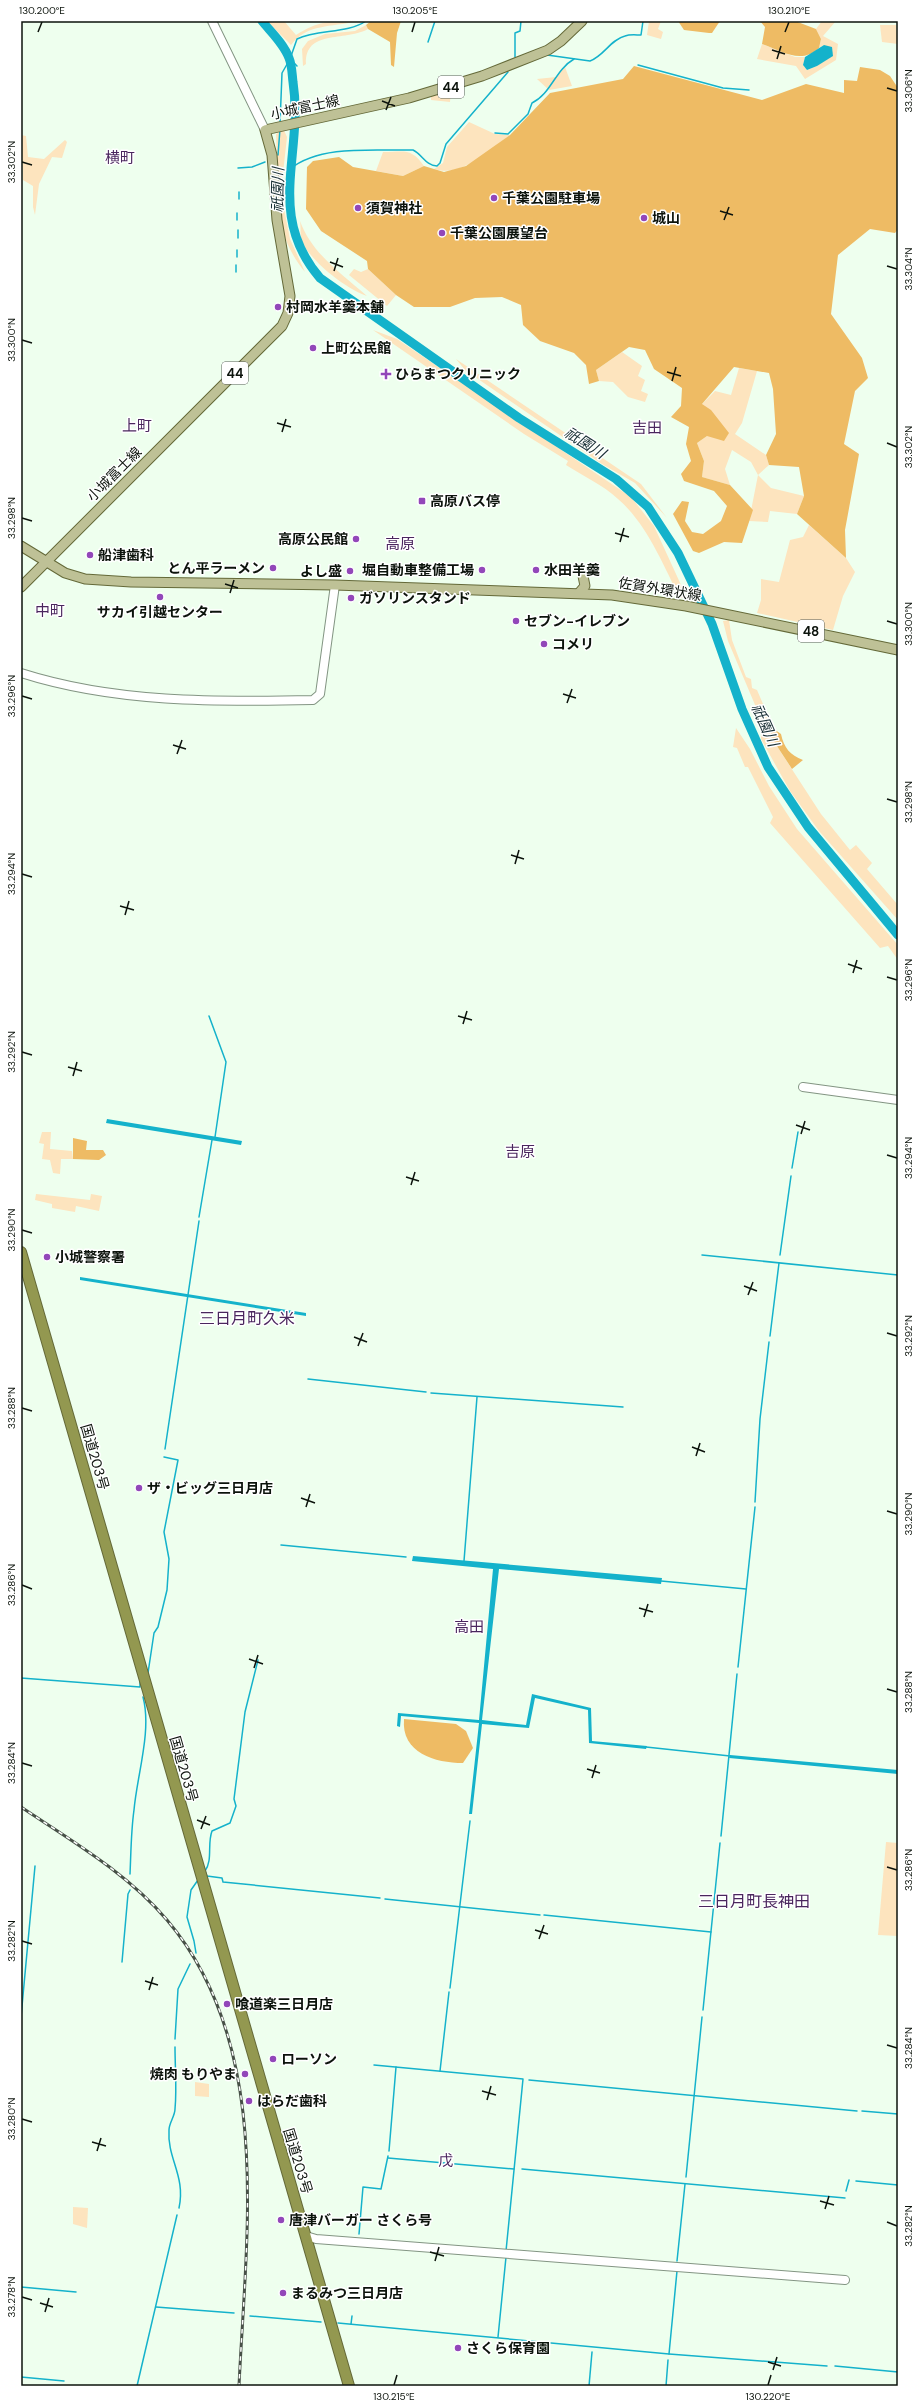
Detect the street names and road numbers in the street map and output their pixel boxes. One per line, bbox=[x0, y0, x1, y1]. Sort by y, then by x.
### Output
road number: 44 bbox=[438, 76, 464, 98]
street label: 小城富士線 bbox=[269, 91, 341, 123]
road number: 44 bbox=[222, 362, 248, 384]
street label: 小城富士線 bbox=[83, 443, 145, 505]
street label: 佐賀外環状線 bbox=[617, 574, 703, 604]
road number: 48 bbox=[798, 620, 824, 642]
street label: 国道203号 bbox=[77, 1422, 113, 1492]
street label: 国道203号 bbox=[166, 1734, 202, 1804]
street label: 国道203号 bbox=[279, 2126, 317, 2196]

